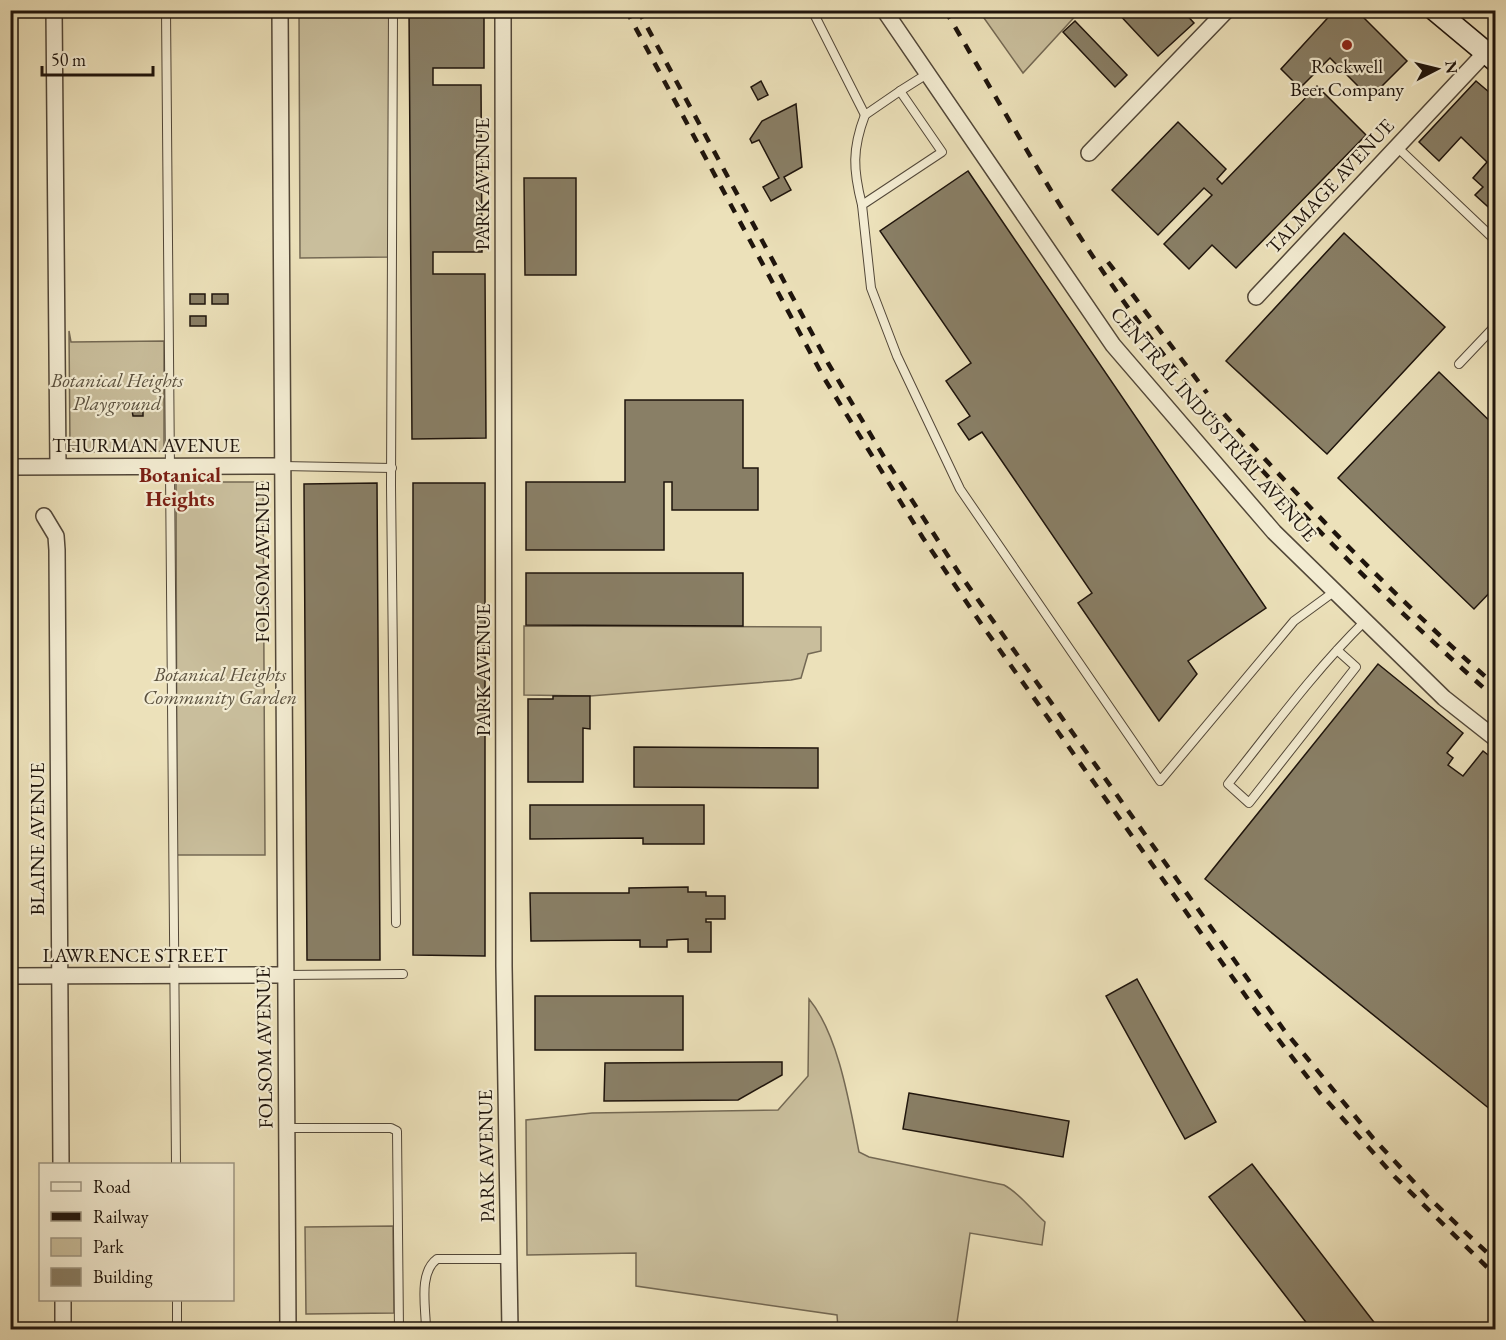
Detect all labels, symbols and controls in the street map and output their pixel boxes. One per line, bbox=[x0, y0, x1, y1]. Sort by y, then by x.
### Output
marker: Rockwell Beer Company bbox=[1340, 38, 1354, 52]
scale bar bbox=[42, 39, 153, 77]
north arrow bbox=[1407, 39, 1467, 99]
text: 50 m bbox=[51, 48, 86, 71]
place label: Rockwell Beer Company bbox=[1290, 53, 1404, 102]
text: N bbox=[1440, 60, 1463, 75]
street label: TALMAGE AVENUE bbox=[1260, 113, 1400, 259]
street label: PARK AVENUE bbox=[469, 118, 495, 250]
street label: CENTRAL INDUSTRIAL AVENUE bbox=[1105, 301, 1323, 547]
park label: Botanical Heights Playground bbox=[50, 367, 184, 416]
street label: THURMAN AVENUE bbox=[52, 432, 240, 458]
district label: Botanical Heights bbox=[139, 461, 221, 512]
street label: FOLSOM AVENUE bbox=[249, 481, 275, 643]
street label: PARK AVENUE bbox=[470, 604, 496, 736]
park label: Botanical Heights Community Garden bbox=[143, 661, 297, 710]
street label: BLAINE AVENUE bbox=[24, 763, 50, 915]
street label: LAWRENCE STREET bbox=[43, 942, 228, 968]
street label: FOLSOM AVENUE bbox=[250, 967, 278, 1129]
street label: PARK AVENUE bbox=[472, 1089, 500, 1223]
legend bbox=[39, 1163, 234, 1301]
text: Road bbox=[93, 1175, 132, 1198]
text: Railway bbox=[93, 1205, 149, 1228]
text: Park bbox=[93, 1235, 124, 1258]
text: Building bbox=[93, 1265, 153, 1288]

